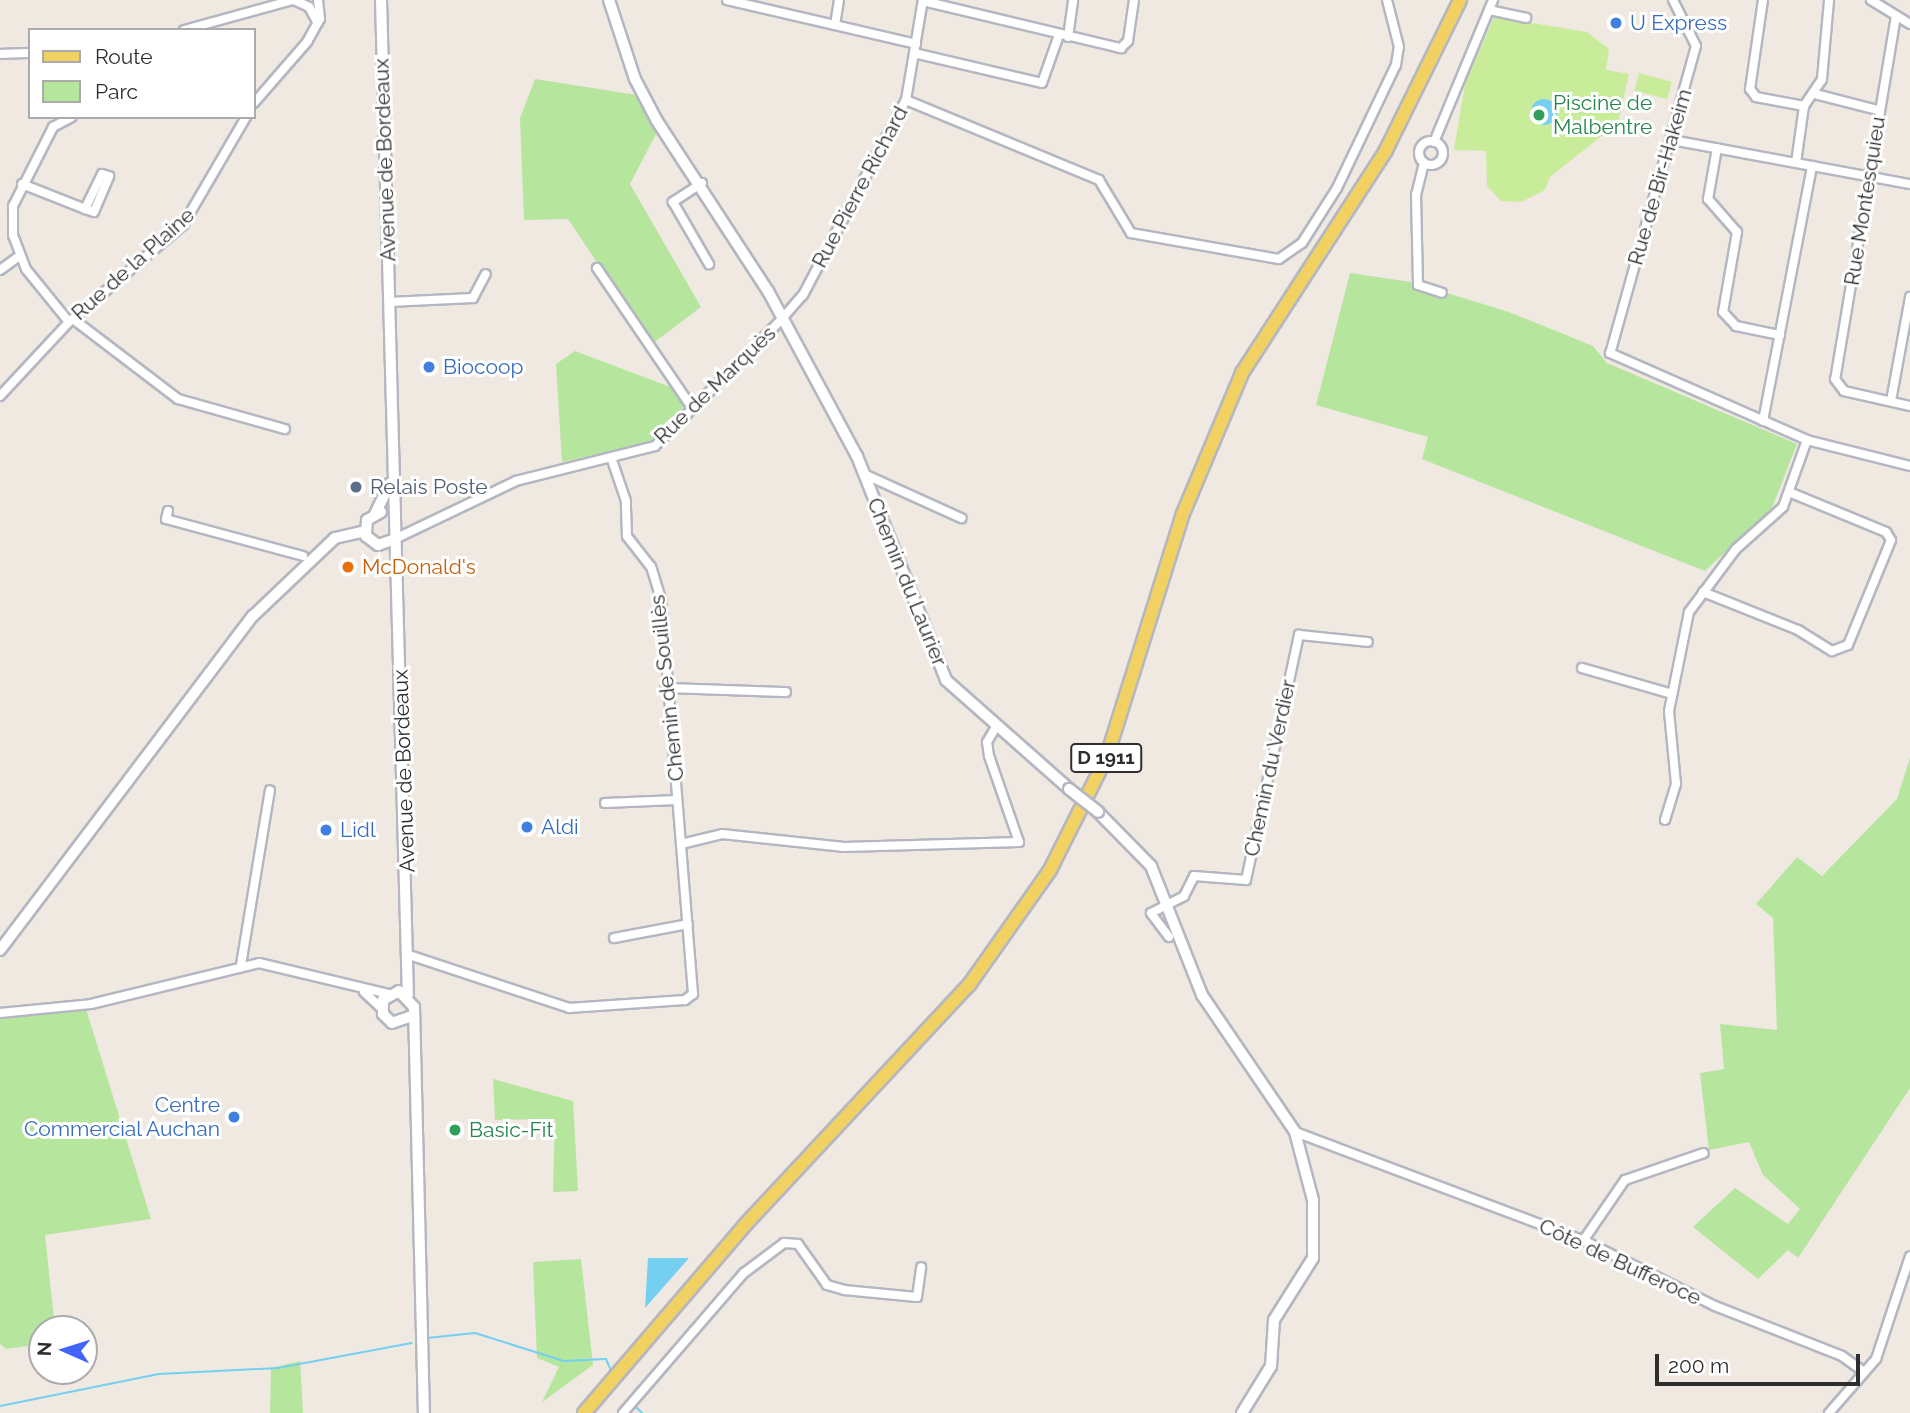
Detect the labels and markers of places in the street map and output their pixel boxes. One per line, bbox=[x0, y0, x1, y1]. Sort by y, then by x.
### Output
place label: U Express bbox=[1630, 10, 1727, 36]
marker: U Express bbox=[1608, 15, 1624, 31]
place label: Piscine de Malbentre bbox=[1553, 90, 1652, 140]
marker: Piscine de Malbentre bbox=[1531, 107, 1547, 123]
place label: Biocoop bbox=[443, 354, 523, 380]
marker: Biocoop bbox=[421, 359, 437, 375]
place label: Relais Poste bbox=[370, 474, 488, 500]
marker: Relais Poste bbox=[348, 479, 364, 495]
place label: McDonald's bbox=[362, 554, 476, 580]
marker: McDonald's bbox=[340, 559, 356, 575]
place label: Aldi bbox=[541, 814, 579, 840]
place label: Lidl bbox=[340, 817, 376, 843]
marker: Aldi bbox=[519, 819, 535, 835]
marker: Lidl bbox=[318, 822, 334, 838]
place label: Centre Commercial Auchan bbox=[23, 1092, 220, 1142]
marker: Centre Commercial Auchan bbox=[226, 1109, 242, 1125]
place label: Basic-Fit bbox=[469, 1117, 553, 1143]
marker: Basic-Fit bbox=[447, 1122, 463, 1138]

